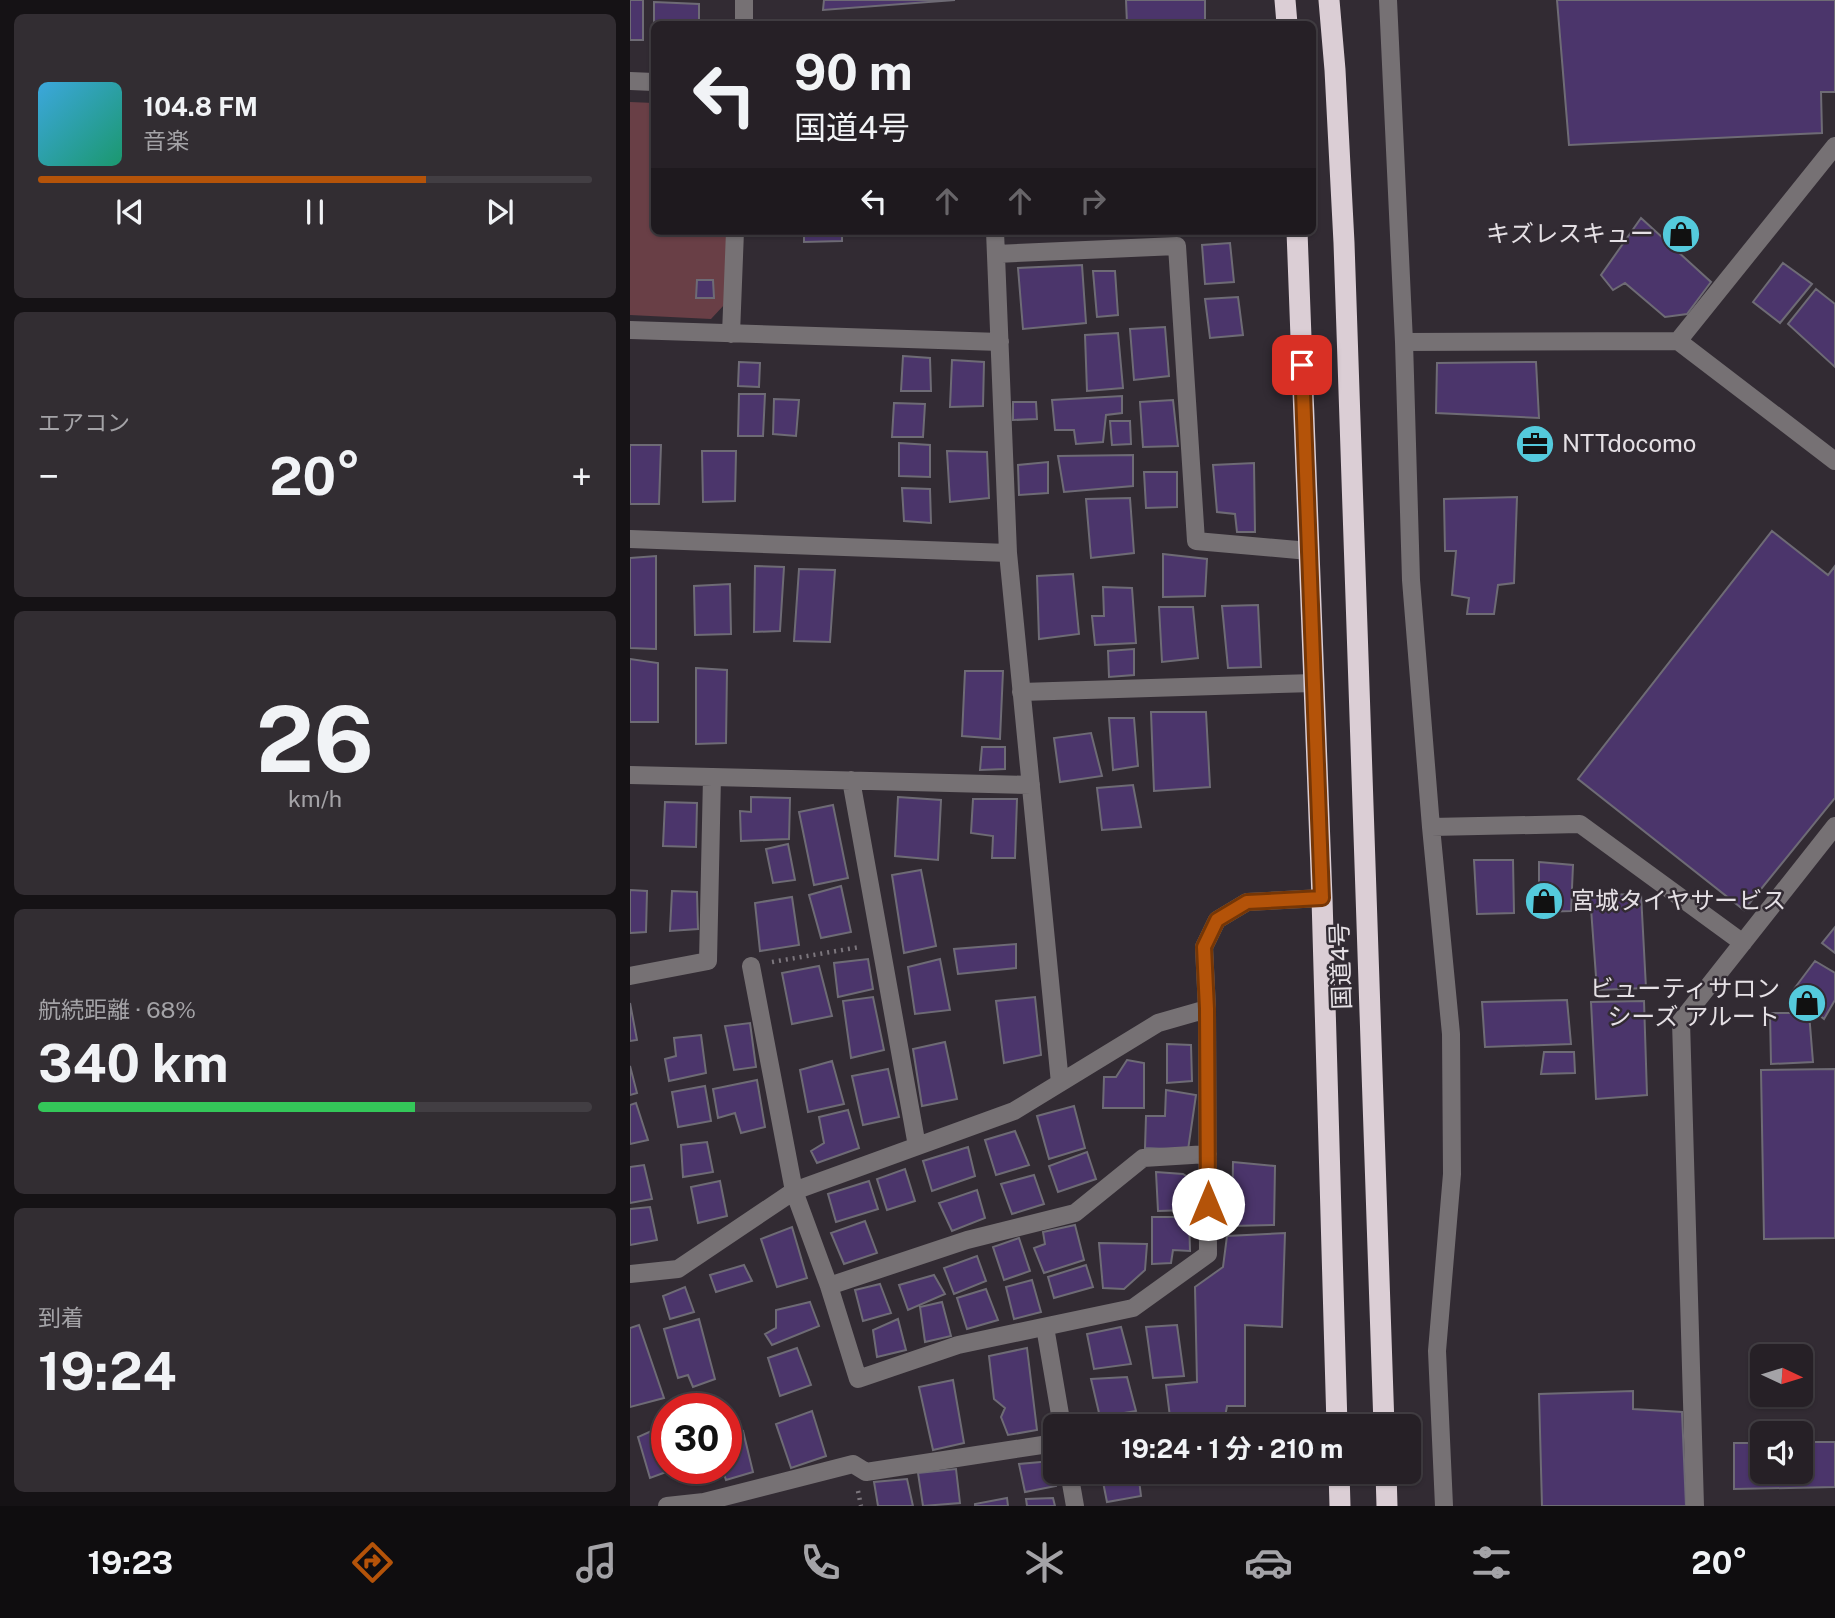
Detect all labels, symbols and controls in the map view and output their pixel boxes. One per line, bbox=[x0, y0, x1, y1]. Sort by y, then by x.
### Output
text: 90 m bbox=[794, 43, 913, 101]
icon: left bbox=[679, 49, 770, 140]
text: 104.8 FM bbox=[143, 91, 258, 122]
text: 国道4号 bbox=[794, 109, 910, 146]
text: 音楽 bbox=[143, 127, 189, 154]
icon: left bbox=[855, 182, 893, 220]
icon: ahead bbox=[928, 182, 966, 220]
icon: ahead bbox=[1001, 182, 1039, 220]
icon: right bbox=[1074, 182, 1112, 220]
icon: previous bbox=[111, 193, 149, 231]
icon: pause bbox=[296, 193, 334, 231]
icon: next bbox=[481, 193, 519, 231]
shop icon: キズレスキュー bbox=[1660, 213, 1702, 255]
place label: キズレスキュー bbox=[1486, 219, 1654, 247]
pin bbox=[1272, 335, 1332, 395]
icon: arrive bbox=[1283, 346, 1321, 384]
text: エアコン bbox=[38, 409, 130, 436]
office icon: NTTdocomo bbox=[1514, 423, 1556, 465]
place label: NTTdocomo bbox=[1562, 429, 1696, 457]
text: 20° bbox=[269, 446, 361, 507]
text: − bbox=[38, 454, 59, 499]
text: + bbox=[571, 454, 592, 499]
text: 26 bbox=[256, 686, 374, 792]
text: km/h bbox=[288, 785, 342, 812]
shop icon: 宮城タイヤサービス bbox=[1523, 880, 1565, 922]
place label: 宮城タイヤサービス bbox=[1571, 886, 1786, 914]
street label: 国道4号 bbox=[1324, 922, 1356, 1010]
place label: ビューティサロン シーズ アルート bbox=[1589, 974, 1780, 1030]
shop icon: ビューティサロン シーズ アルート bbox=[1786, 982, 1828, 1024]
text: 航続距離 · 68% bbox=[38, 996, 196, 1023]
text: 340 km bbox=[38, 1033, 228, 1094]
position arrow bbox=[1171, 1167, 1245, 1241]
text: 到着 bbox=[38, 1304, 84, 1331]
text: 19:24 bbox=[38, 1341, 177, 1402]
north arrow bbox=[1750, 1344, 1813, 1407]
map controls bbox=[1750, 1344, 1813, 1484]
speed limit sign: 30 bbox=[651, 1393, 742, 1484]
button: sound bbox=[1750, 1421, 1813, 1484]
text: 19:24 · 1 分 · 210 m bbox=[1121, 1433, 1343, 1464]
icon: directions bbox=[348, 1538, 397, 1587]
icon: music bbox=[572, 1538, 621, 1587]
icon: phone bbox=[796, 1538, 845, 1587]
icon: climate bbox=[1020, 1538, 1069, 1587]
icon: car bbox=[1244, 1538, 1293, 1587]
icon: filters bbox=[1467, 1538, 1516, 1587]
text: 19:23 bbox=[87, 1544, 173, 1581]
text: 20° bbox=[1691, 1544, 1747, 1581]

